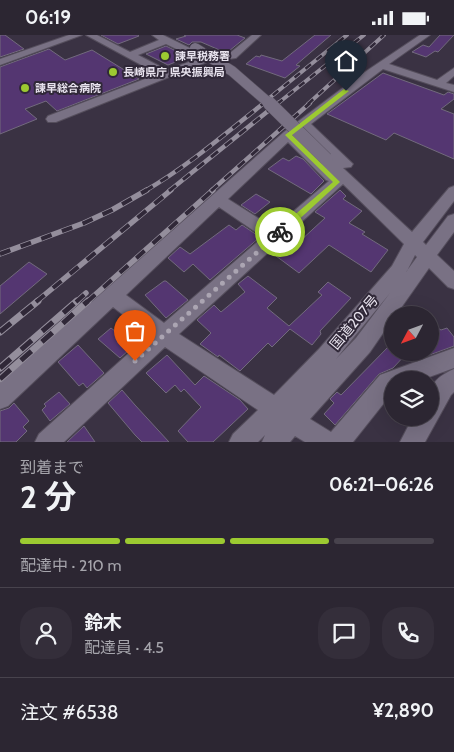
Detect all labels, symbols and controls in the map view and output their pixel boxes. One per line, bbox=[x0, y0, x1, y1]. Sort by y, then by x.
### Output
text: 06:19 bbox=[25, 6, 71, 29]
pin bbox=[325, 40, 367, 91]
icon: home bbox=[332, 47, 360, 75]
place label: 諫早税務署 bbox=[175, 49, 230, 63]
marker: 諫早税務署 bbox=[159, 50, 171, 62]
place label: 長崎県庁 県央振興局 bbox=[123, 65, 224, 79]
marker: 長崎県庁 県央振興局 bbox=[107, 66, 119, 78]
place label: 諫早総合病院 bbox=[35, 81, 101, 95]
marker: 諫早総合病院 bbox=[19, 82, 31, 94]
courier bbox=[255, 207, 305, 257]
icon: bike bbox=[266, 218, 294, 246]
street label: 国道207号 bbox=[326, 291, 382, 353]
north arrow bbox=[384, 306, 439, 361]
map controls bbox=[384, 306, 439, 426]
pin bbox=[114, 310, 156, 361]
icon: bag bbox=[121, 317, 149, 345]
button: layers bbox=[384, 371, 439, 426]
text: 到着まで bbox=[20, 458, 84, 477]
text: 06:21–06:26 bbox=[329, 473, 434, 496]
text: 2 分 bbox=[20, 477, 76, 516]
text: 配達中 · 210 m bbox=[20, 556, 121, 575]
button: person bbox=[20, 607, 72, 659]
button: chat bbox=[318, 607, 370, 659]
button: phone bbox=[382, 607, 434, 659]
text: 鈴木 bbox=[84, 611, 122, 634]
text: 配達員 · 4.5 bbox=[84, 638, 164, 657]
text: ¥2,890 bbox=[372, 699, 434, 722]
text: 注文 #6538 bbox=[20, 701, 119, 724]

